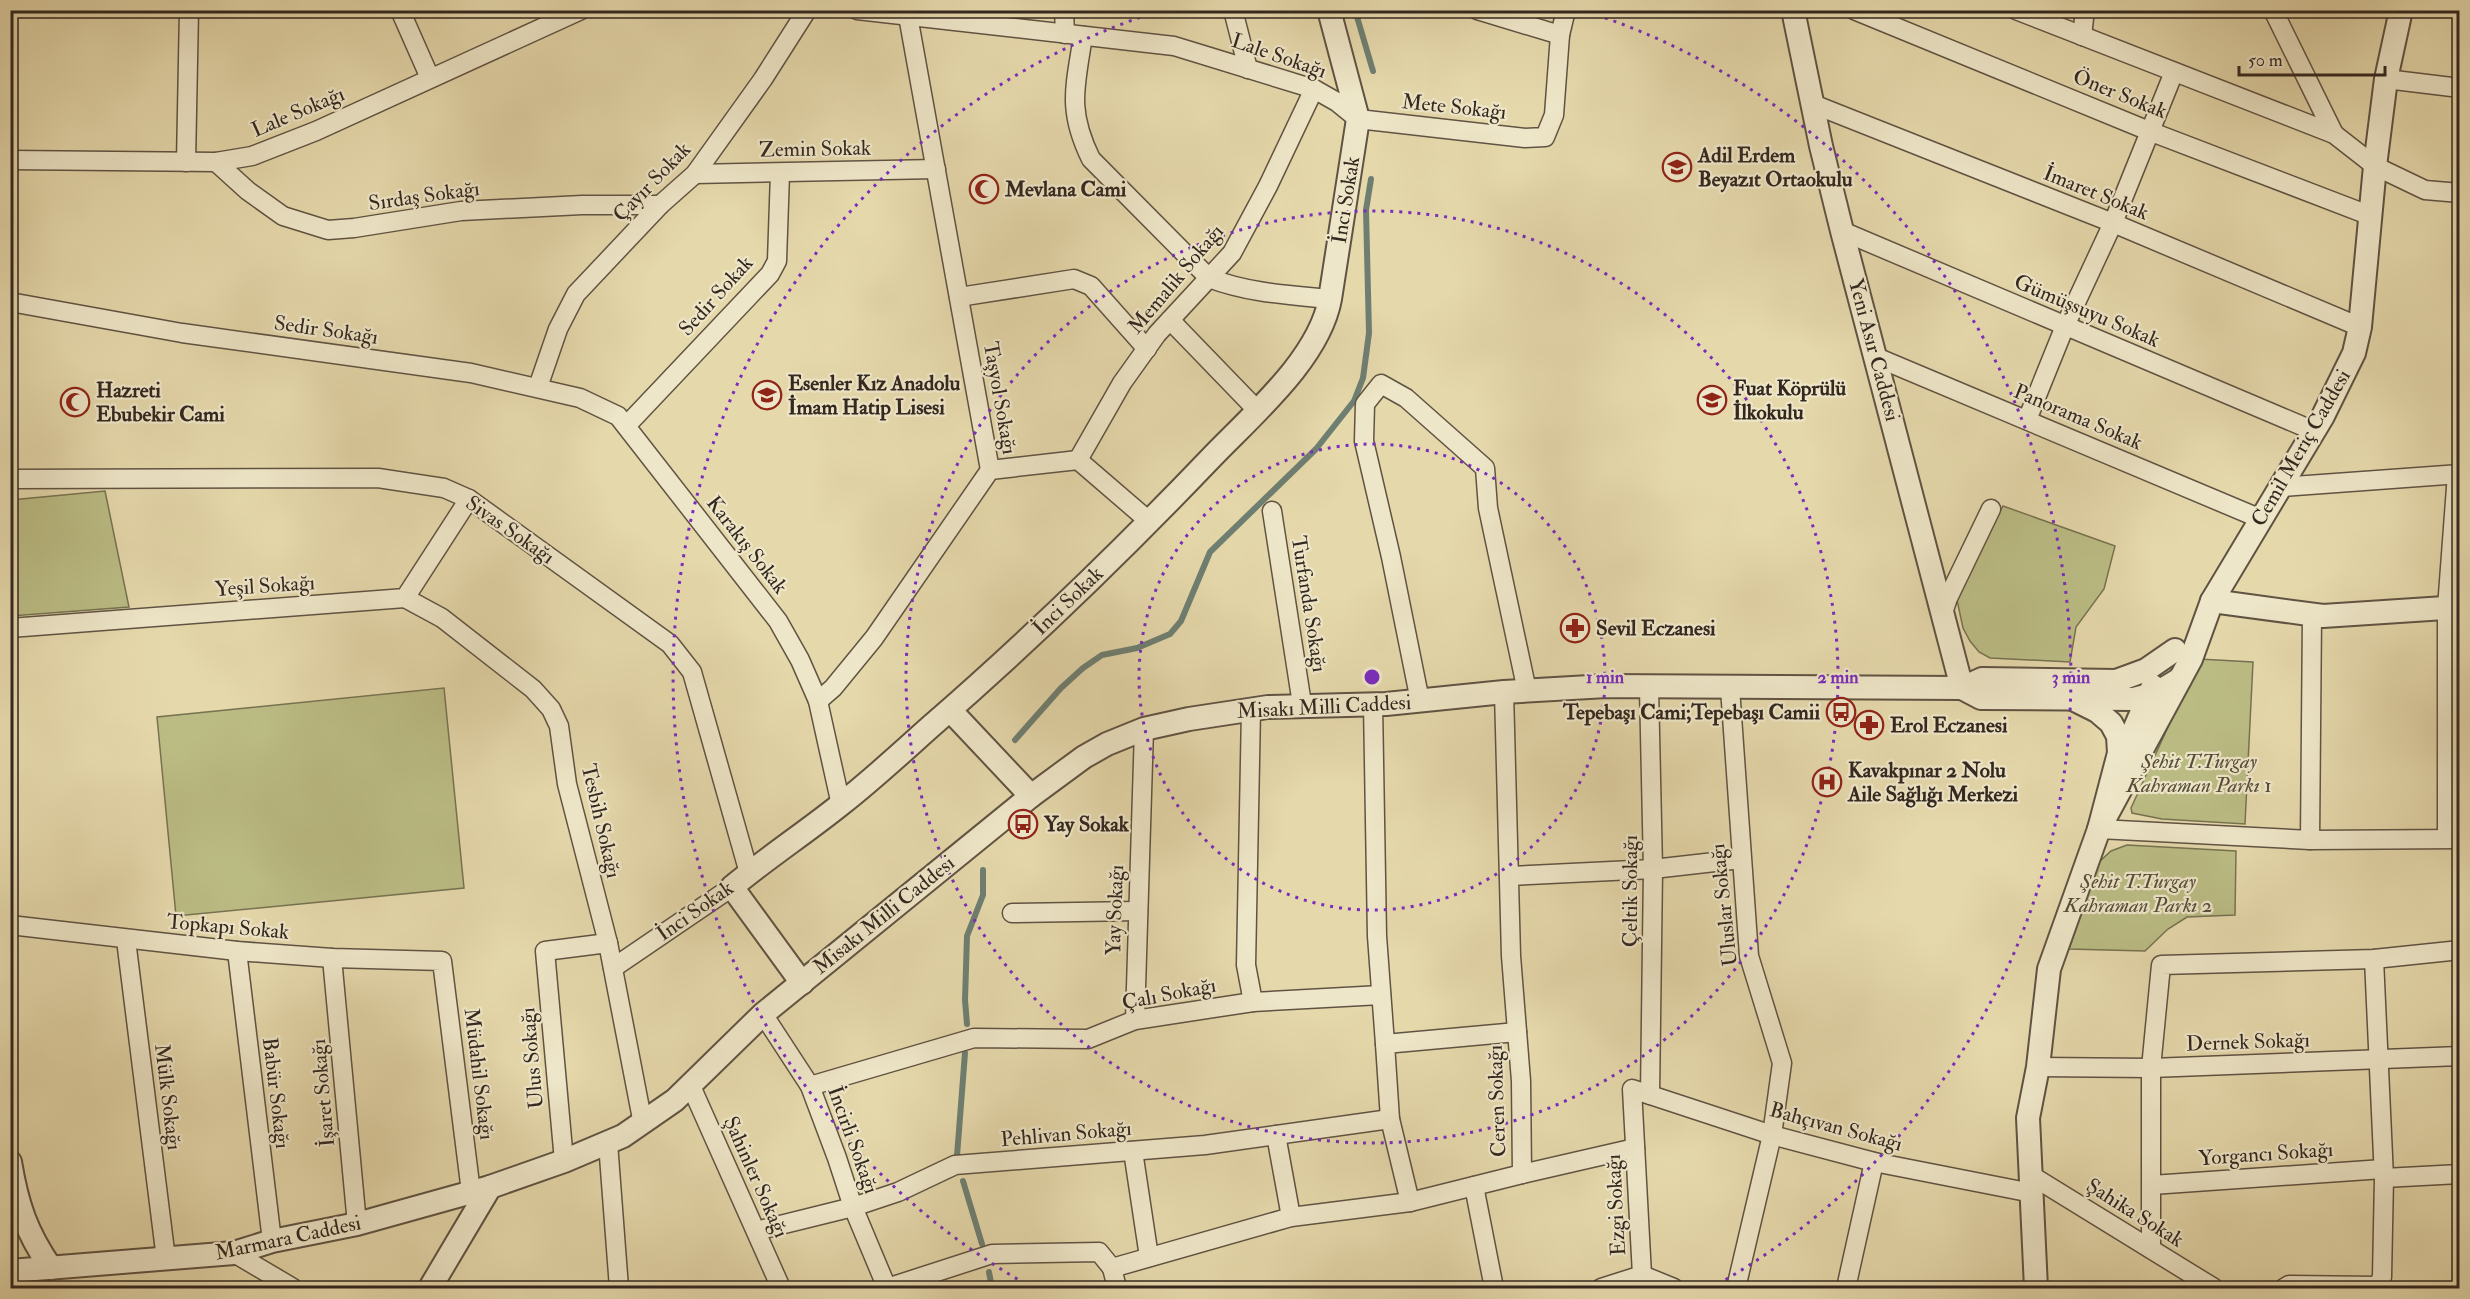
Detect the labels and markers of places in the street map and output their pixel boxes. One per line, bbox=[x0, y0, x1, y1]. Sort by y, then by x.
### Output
place label: Adil Erdem Beyazıt Ortaokulu bbox=[1697, 142, 1853, 193]
school or university icon: Adil Erdem Beyazıt Ortaokulu bbox=[1661, 151, 1693, 183]
mosque icon: Mevlana Cami bbox=[968, 173, 1000, 205]
place label: Mevlana Cami bbox=[1004, 176, 1127, 203]
place label: Esenler Kız Anadolu İmam Hatip Lisesi bbox=[788, 370, 961, 421]
place label: Fuat Köprülü İlkokulu bbox=[1733, 375, 1846, 426]
place label: Hazreti Ebubekir Cami bbox=[96, 377, 225, 428]
school or university icon: Esenler Kız Anadolu İmam Hatip Lisesi bbox=[751, 379, 783, 411]
school or university icon: Fuat Köprülü İlkokulu bbox=[1696, 384, 1728, 416]
mosque icon: Hazreti Ebubekir Cami bbox=[59, 386, 91, 418]
pharmacy icon: Sevil Eczanesi bbox=[1559, 612, 1591, 644]
place label: Sevil Eczanesi bbox=[1596, 615, 1716, 642]
centre of rings bbox=[1362, 667, 1382, 687]
bus stop icon: Tepebaşı Cami;Tepebaşı Camii bbox=[1825, 696, 1857, 728]
place label: Tepebaşı Cami;Tepebaşı Camii bbox=[1562, 699, 1820, 726]
pharmacy icon: Erol Eczanesi bbox=[1853, 709, 1885, 741]
place label: Erol Eczanesi bbox=[1890, 712, 2008, 739]
place label: Kavakpınar 2 Nolu Aile Sağlığı Merkezi bbox=[1847, 757, 2019, 808]
hospital icon: Kavakpınar 2 Nolu Aile Sağlığı Merkezi bbox=[1811, 766, 1843, 798]
bus stop icon: Yay Sokak bbox=[1007, 808, 1039, 840]
place label: Yay Sokak bbox=[1043, 811, 1130, 838]

